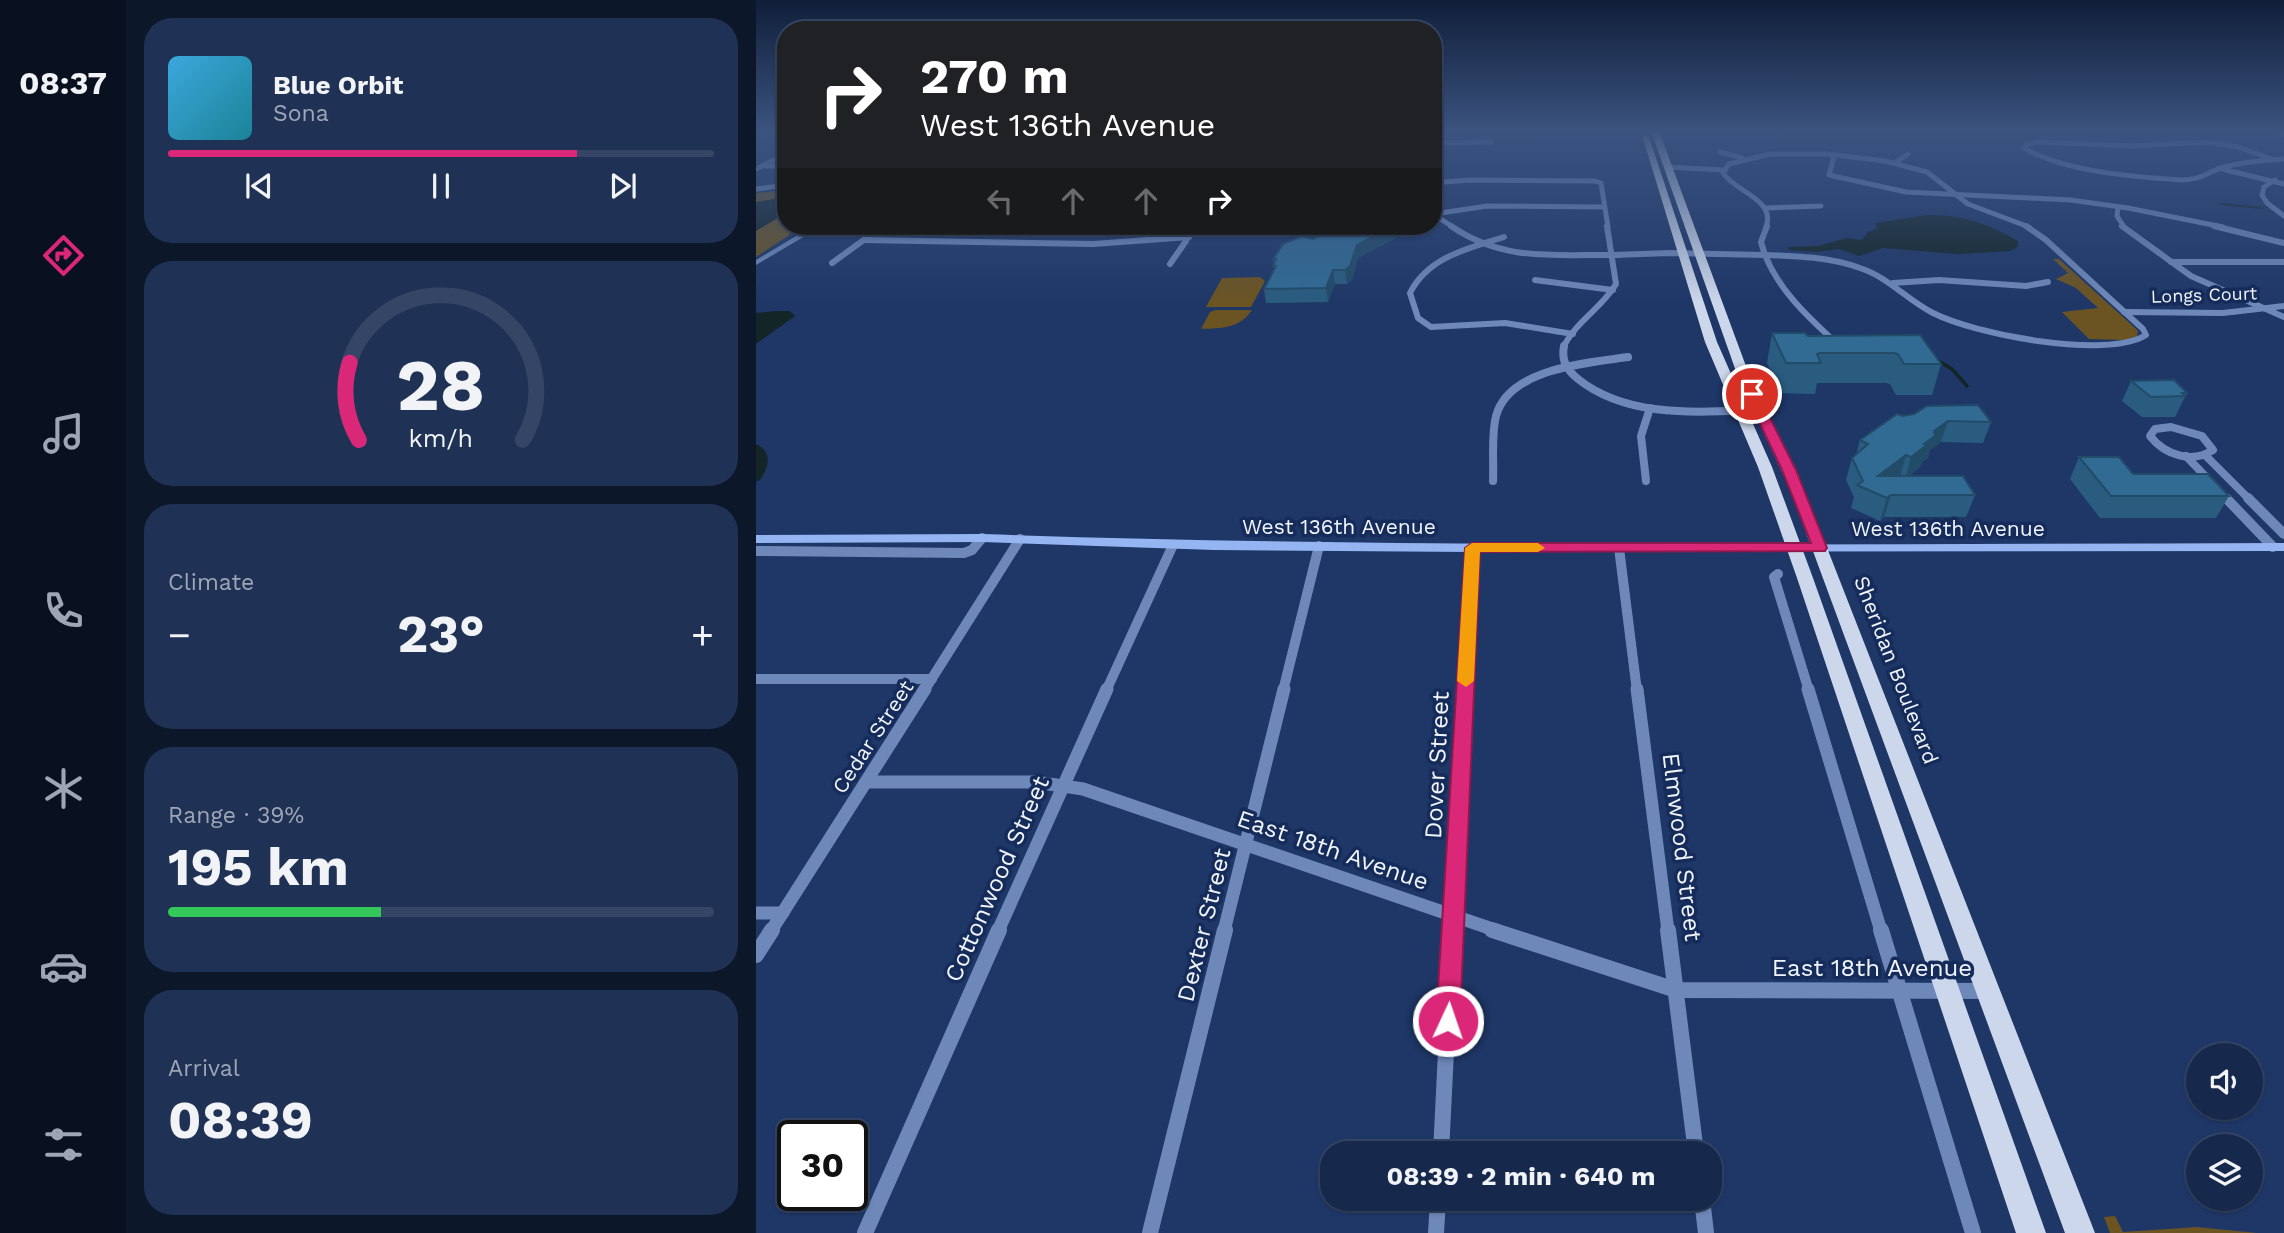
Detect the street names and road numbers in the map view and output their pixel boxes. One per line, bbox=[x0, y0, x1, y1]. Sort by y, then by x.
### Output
street label: Longs Court bbox=[2151, 282, 2258, 307]
street label: West 136th Avenue bbox=[1242, 514, 1436, 539]
street label: West 136th Avenue bbox=[1851, 516, 2045, 541]
street label: Sheridan Boulevard bbox=[1849, 572, 1944, 767]
street label: Cedar Street bbox=[827, 675, 919, 798]
street label: Dover Street bbox=[1419, 691, 1455, 839]
street label: Elmwood Street bbox=[1657, 751, 1707, 943]
street label: Cottonwood Street bbox=[939, 772, 1055, 986]
street label: East 18th Avenue bbox=[1234, 804, 1432, 896]
street label: Dexter Street bbox=[1171, 845, 1237, 1005]
street label: East 18th Avenue bbox=[1772, 954, 1972, 982]

